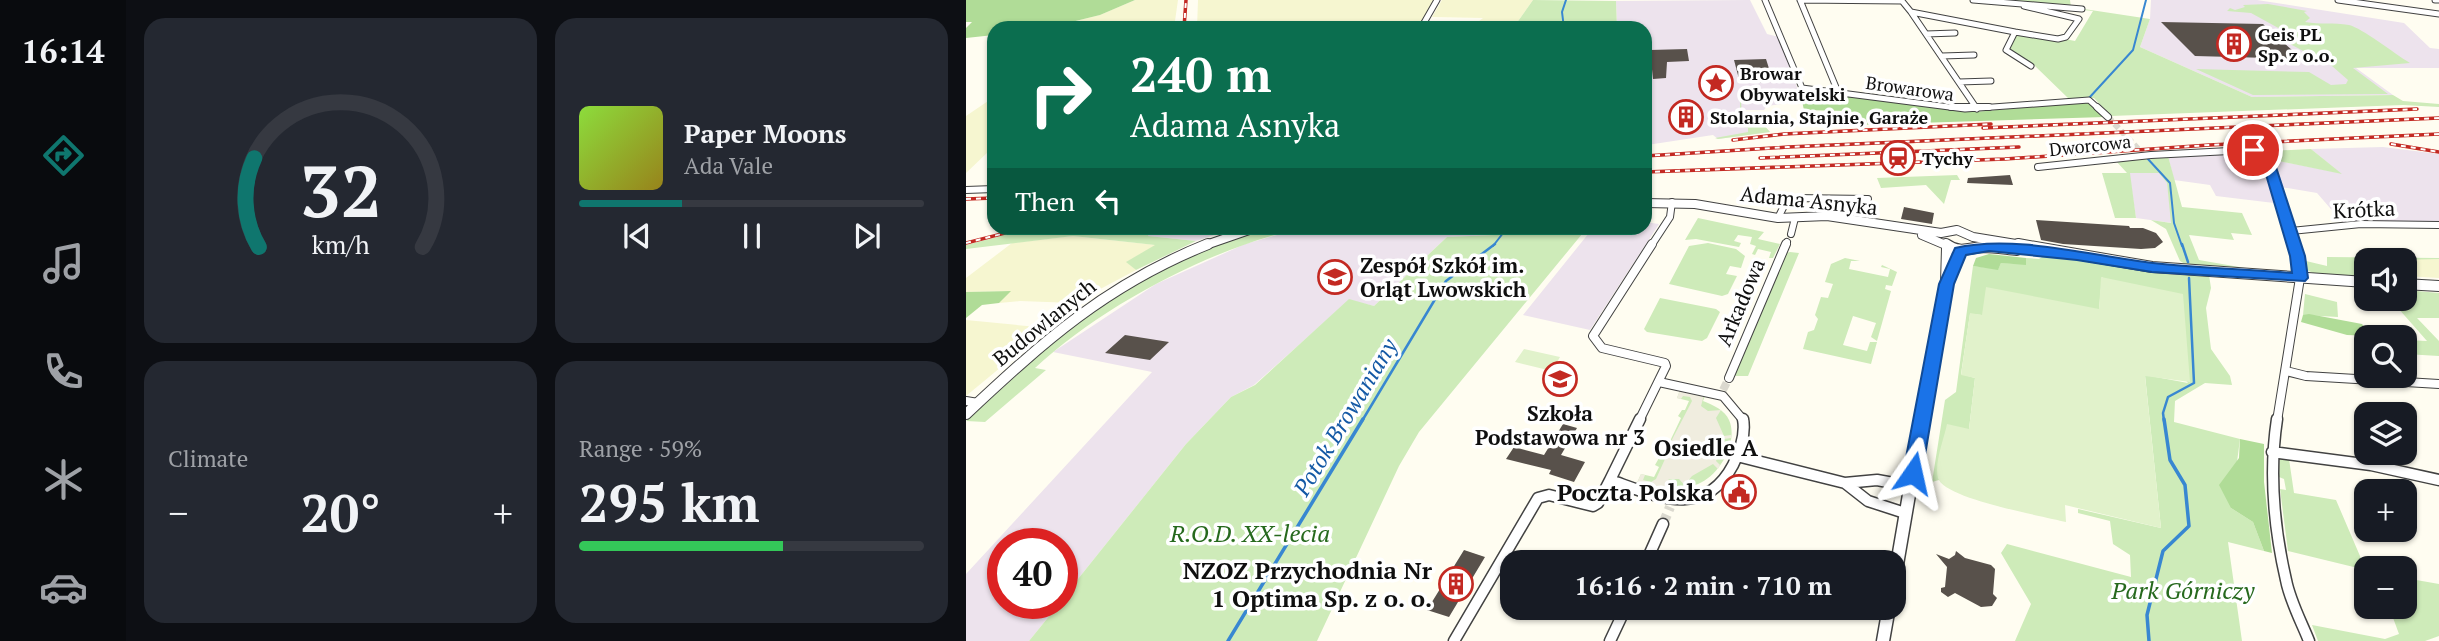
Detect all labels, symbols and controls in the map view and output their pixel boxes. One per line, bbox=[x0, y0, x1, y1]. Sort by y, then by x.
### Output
place label: Geis PL Sp. z o.o. bbox=[2258, 22, 2335, 67]
building icon: Geis PL Sp. z o.o. bbox=[2215, 25, 2253, 63]
text: 16:14 bbox=[21, 30, 105, 72]
text: 240 m bbox=[1130, 41, 1272, 106]
icon: right bbox=[1015, 49, 1106, 140]
place label: Browar Obywatelski bbox=[1740, 61, 1846, 106]
place icon: Browar Obywatelski bbox=[1697, 64, 1735, 102]
street label: Browarowa bbox=[1864, 70, 1956, 106]
building icon: Stolarnia, Stajnie, Garaże bbox=[1667, 98, 1705, 136]
text: Adama Asnyka bbox=[1130, 104, 1340, 146]
place label: Stolarnia, Stajnie, Garaże bbox=[1710, 105, 1929, 129]
text: Paper Moons bbox=[684, 116, 847, 150]
pin bbox=[2223, 120, 2283, 180]
street label: Dworcowa bbox=[2048, 129, 2132, 161]
icon: directions bbox=[39, 131, 88, 180]
icon: arrive bbox=[2234, 131, 2272, 169]
station icon: Tychy bbox=[1879, 139, 1917, 177]
text: 32 bbox=[299, 141, 382, 238]
place label: Tychy bbox=[1922, 146, 1973, 170]
text: Ada Vale bbox=[684, 150, 773, 181]
street label: Adama Asnyka bbox=[1739, 179, 1879, 221]
icon: left bbox=[1089, 182, 1127, 220]
text: Then bbox=[1015, 184, 1075, 218]
street label: Krótka bbox=[2332, 193, 2396, 225]
icon: previous bbox=[618, 217, 656, 255]
icon: pause bbox=[733, 217, 771, 255]
icon: next bbox=[848, 217, 886, 255]
text: km/h bbox=[312, 228, 370, 261]
icon: music bbox=[39, 239, 88, 288]
map controls bbox=[2354, 248, 2417, 619]
button: sound bbox=[2354, 248, 2417, 311]
place label: Zespół Szkół im. Orląt Lwowskich bbox=[1360, 251, 1527, 303]
street label: Arkadowa bbox=[1709, 253, 1771, 350]
school or university icon: Zespół Szkół im. Orląt Lwowskich bbox=[1316, 258, 1354, 296]
street label: Budowlanych bbox=[987, 272, 1101, 372]
button: search bbox=[2354, 325, 2417, 388]
water label: Potok Browaniany bbox=[1285, 332, 1404, 502]
icon: phone bbox=[39, 347, 88, 396]
school or university icon: Szkoła Podstawowa nr 3 bbox=[1541, 360, 1579, 398]
place label: Szkoła Podstawowa nr 3 bbox=[1475, 399, 1645, 451]
button: layers bbox=[2354, 402, 2417, 465]
district label: Osiedle A bbox=[1654, 432, 1758, 463]
text: Range · 59% bbox=[579, 433, 702, 464]
position arrow bbox=[1876, 436, 1950, 510]
text: Climate bbox=[168, 443, 248, 474]
icon: climate bbox=[39, 455, 88, 504]
text: 295 km bbox=[579, 468, 760, 537]
public building icon: Poczta Polska bbox=[1720, 473, 1758, 511]
place label: Poczta Polska bbox=[1557, 476, 1715, 508]
text: 20° bbox=[300, 478, 381, 547]
button: + bbox=[2354, 479, 2417, 542]
text: − bbox=[168, 488, 188, 538]
text: + bbox=[493, 488, 513, 538]
park label: R.O.D. XX-lecia bbox=[1169, 517, 1330, 549]
speed limit sign: 40 bbox=[987, 528, 1078, 619]
place label: NZOZ Przychodnia Nr 1 Optima Sp. z o. o. bbox=[1183, 554, 1433, 614]
button: − bbox=[2354, 556, 2417, 619]
icon: car bbox=[39, 563, 88, 612]
building icon: NZOZ Przychodnia Nr 1 Optima Sp. z o. o. bbox=[1437, 565, 1475, 603]
text: 16:16 · 2 min · 710 m bbox=[1574, 568, 1832, 602]
park label: Park Górniczy bbox=[2110, 574, 2256, 606]

